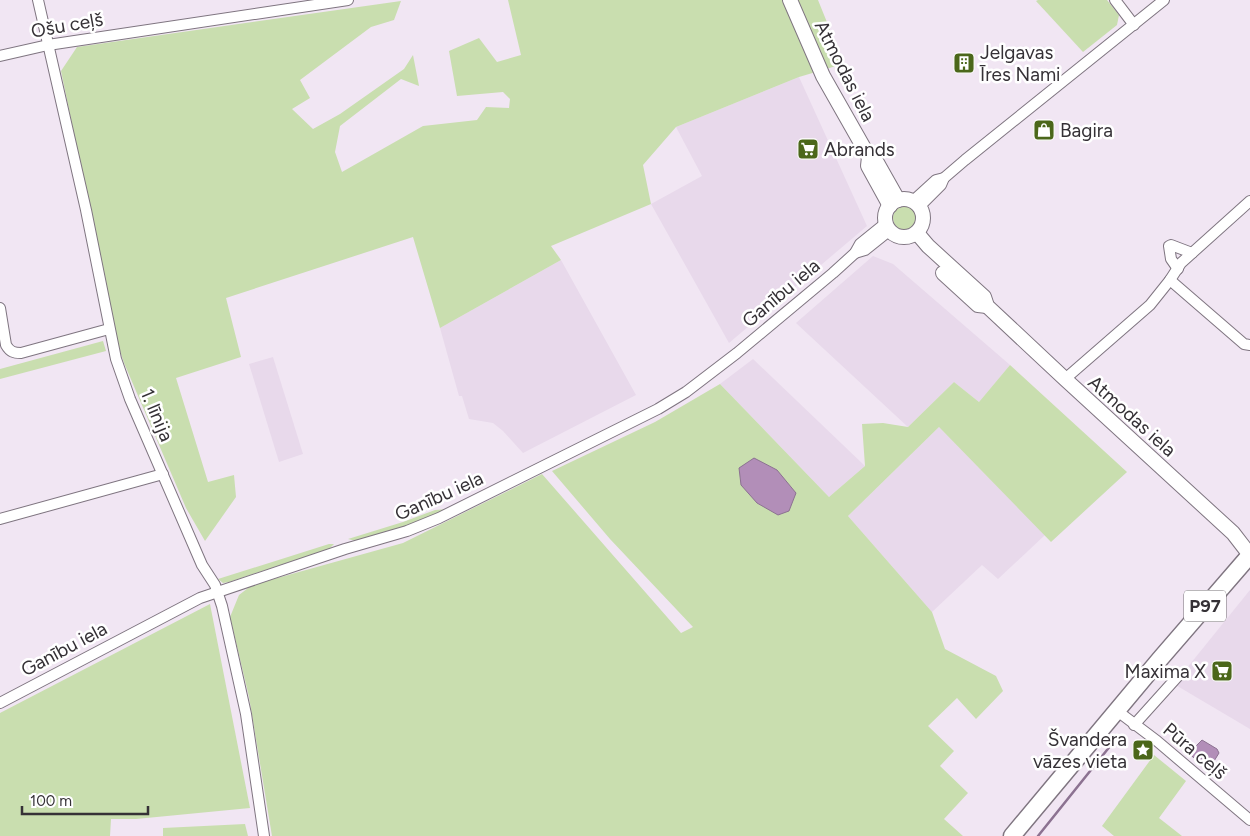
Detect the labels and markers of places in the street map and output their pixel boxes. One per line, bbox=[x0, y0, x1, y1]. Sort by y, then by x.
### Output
place label: Jelgavas Īres Nami bbox=[979, 41, 1060, 86]
building icon: Jelgavas Īres Nami bbox=[952, 51, 976, 75]
shop icon: Bagira bbox=[1032, 118, 1056, 142]
place label: Bagira bbox=[1060, 119, 1113, 142]
supermarket icon: Abrands bbox=[796, 137, 820, 161]
place label: Abrands bbox=[824, 138, 895, 161]
supermarket icon: Maxima X bbox=[1210, 659, 1234, 683]
place label: Maxima X bbox=[1125, 660, 1206, 683]
place label: Švandera vāzes vieta bbox=[1033, 728, 1127, 773]
place icon: Švandera vāzes vieta bbox=[1131, 738, 1155, 762]

